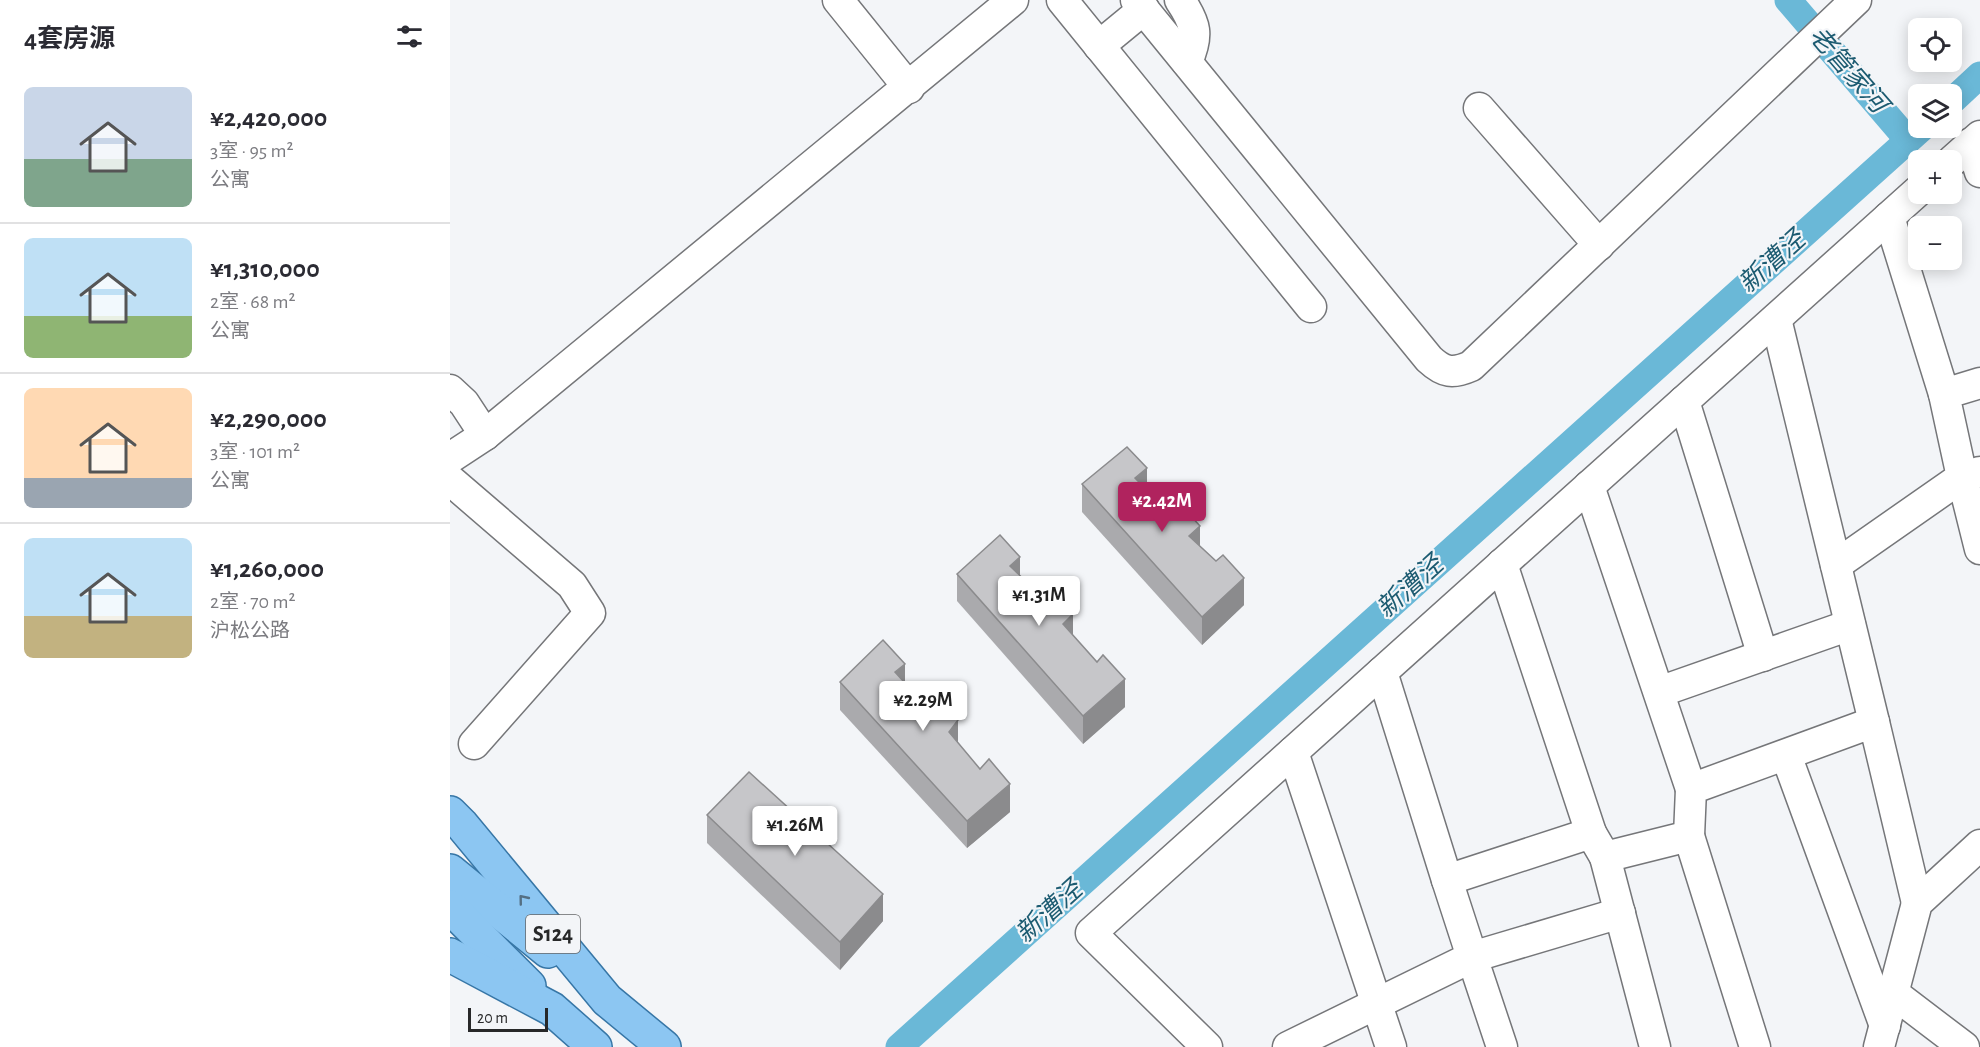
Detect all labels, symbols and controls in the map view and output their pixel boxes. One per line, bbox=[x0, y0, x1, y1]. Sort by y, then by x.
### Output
map controls bbox=[1908, 18, 1962, 270]
button: locate bbox=[1908, 18, 1962, 72]
icon: filters bbox=[393, 20, 426, 53]
water label: 老管家河 bbox=[1804, 21, 1897, 122]
text: 4套房源 bbox=[24, 26, 115, 52]
button: layers bbox=[1908, 84, 1962, 138]
text: ¥2,420,000 bbox=[210, 105, 327, 131]
icon: home bbox=[72, 111, 144, 183]
text: 3室 · 95 m² bbox=[210, 141, 293, 161]
button: + bbox=[1908, 150, 1962, 204]
text: 公寓 bbox=[210, 170, 250, 190]
button: − bbox=[1908, 216, 1962, 270]
water label: 新漕泾 bbox=[1734, 223, 1812, 298]
text: ¥1,310,000 bbox=[210, 256, 320, 282]
icon: home bbox=[72, 262, 144, 334]
text: 2室 · 68 m² bbox=[210, 292, 295, 312]
text: 公寓 bbox=[210, 321, 250, 341]
text: ¥2,290,000 bbox=[210, 406, 327, 432]
icon: home bbox=[72, 412, 144, 484]
text: 3室 · 101 m² bbox=[210, 442, 300, 462]
text: 公寓 bbox=[210, 471, 250, 491]
pin: ¥2.42M bbox=[1113, 482, 1211, 533]
text: ¥2.42M bbox=[1132, 491, 1192, 511]
water label: 新漕泾 bbox=[1372, 548, 1450, 623]
text: ¥1,260,000 bbox=[210, 556, 324, 582]
icon: home bbox=[72, 562, 144, 634]
pin: ¥1.31M bbox=[990, 576, 1088, 627]
text: ¥1.31M bbox=[1012, 585, 1066, 605]
text: 2室 · 70 m² bbox=[210, 592, 295, 612]
text: 沪松公路 bbox=[210, 621, 290, 641]
pin: ¥2.29M bbox=[874, 681, 972, 732]
text: ¥2.29M bbox=[893, 690, 953, 710]
pin: ¥1.26M bbox=[746, 806, 844, 857]
text: ¥1.26M bbox=[766, 815, 824, 835]
water label: 新漕泾 bbox=[1011, 873, 1089, 948]
one-way arrow bbox=[520, 894, 531, 905]
road number: S124 bbox=[526, 915, 580, 953]
scale bar bbox=[468, 1005, 548, 1032]
text: 20 m bbox=[477, 1010, 508, 1026]

